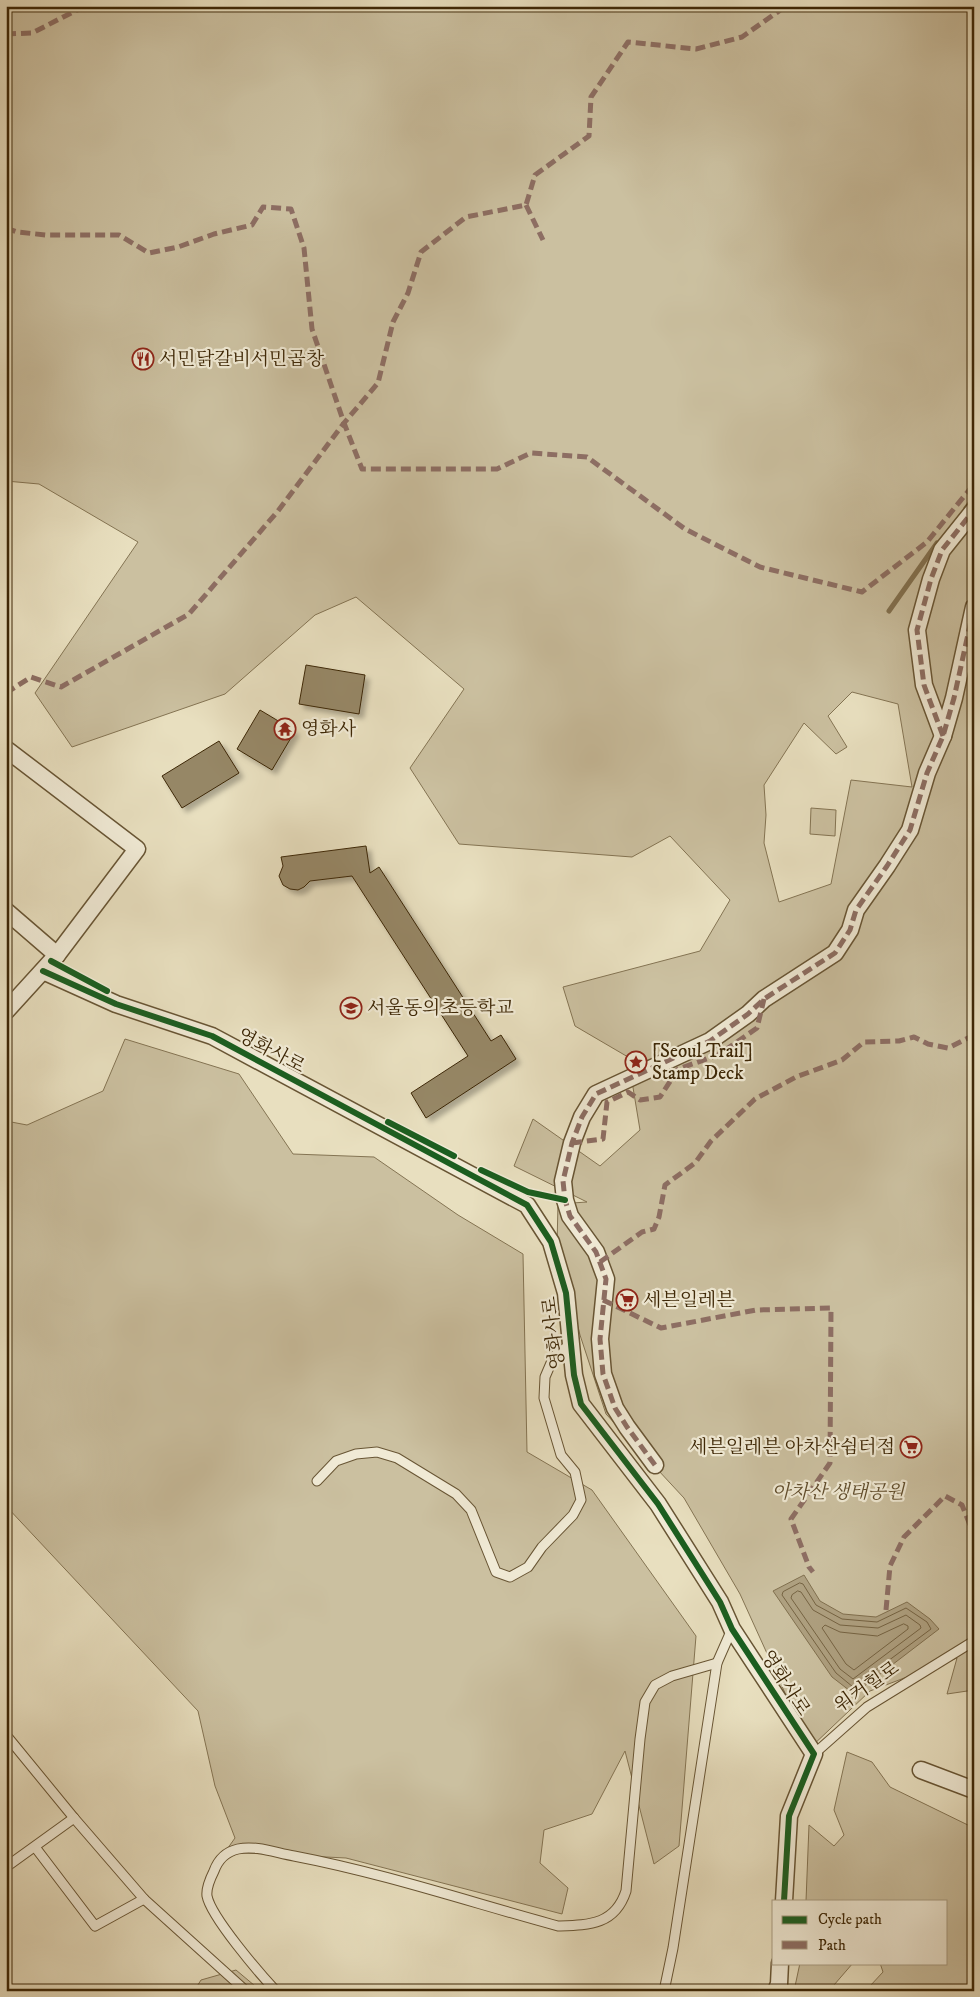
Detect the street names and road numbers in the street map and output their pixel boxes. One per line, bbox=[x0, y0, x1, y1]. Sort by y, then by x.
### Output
street label: 영화사로 bbox=[233, 1024, 309, 1078]
street label: 영화사로 bbox=[538, 1295, 570, 1371]
street label: 영화사로 bbox=[755, 1646, 815, 1720]
street label: 워커힐로 bbox=[830, 1657, 904, 1717]

